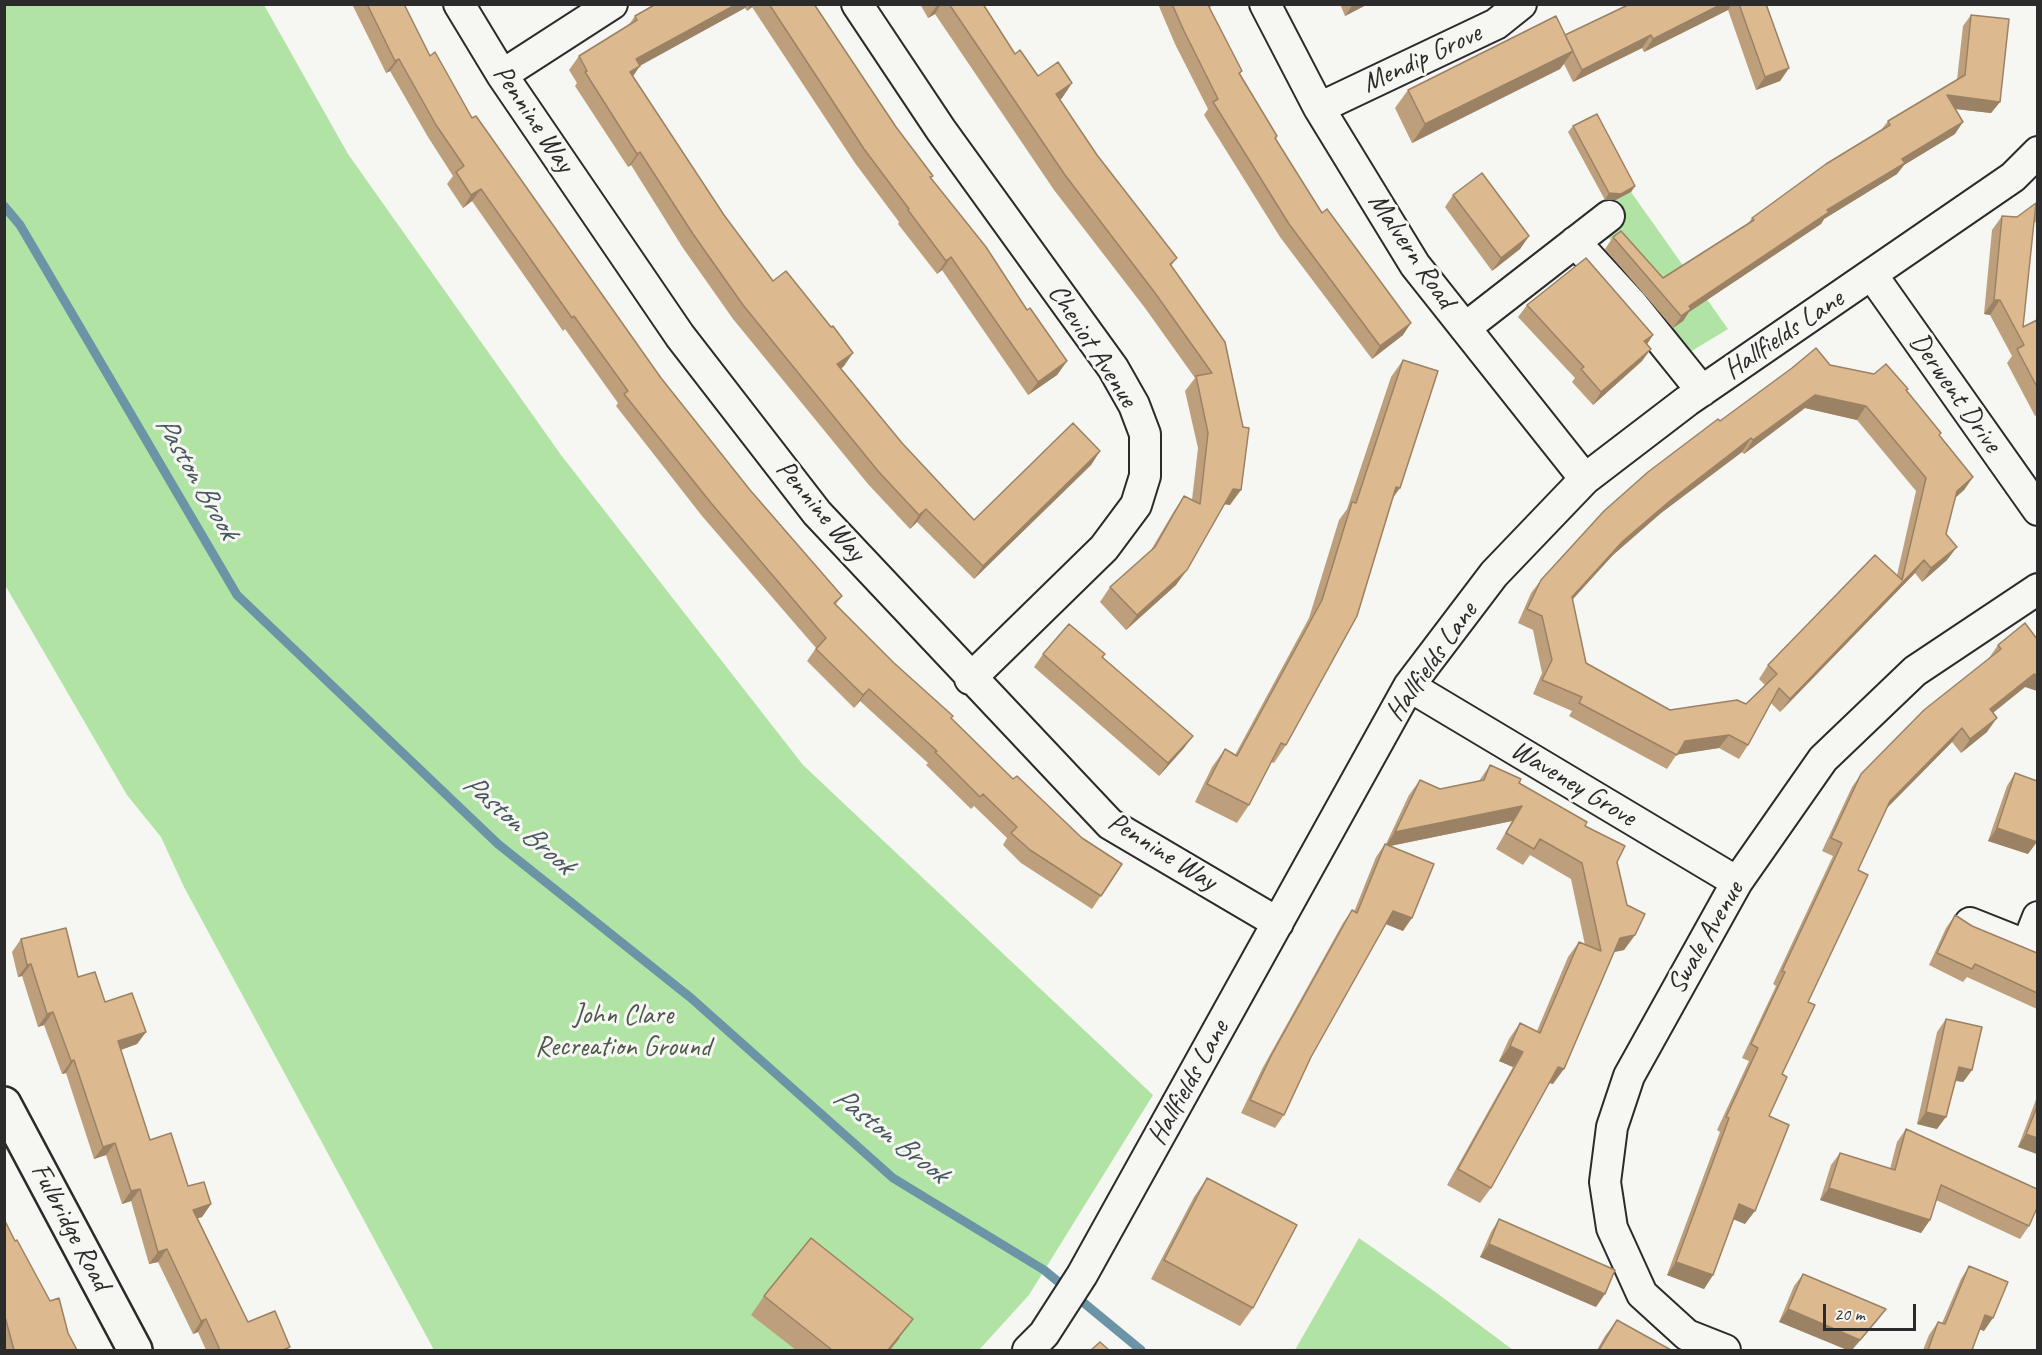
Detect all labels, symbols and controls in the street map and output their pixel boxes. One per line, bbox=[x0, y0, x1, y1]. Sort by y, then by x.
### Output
street label: Mendip Grove bbox=[1357, 17, 1487, 101]
street label: Pennine Way bbox=[485, 59, 581, 179]
street label: Malvern Road bbox=[1360, 187, 1462, 315]
street label: Cheviot Avenue bbox=[1040, 278, 1144, 414]
street label: Hallfields Lane bbox=[1718, 283, 1850, 387]
street label: Derwent Drive bbox=[1902, 327, 2008, 459]
water label: Paston Brook bbox=[146, 410, 246, 546]
street label: Pennine Way bbox=[768, 454, 872, 568]
street label: Hallfields Lane bbox=[1379, 596, 1485, 728]
street label: Waveney Grove bbox=[1504, 733, 1642, 835]
water label: Paston Brook bbox=[455, 767, 581, 883]
street label: Pennine Way bbox=[1101, 805, 1223, 899]
street label: Swale Avenue bbox=[1660, 876, 1752, 1000]
park label: John Clare Recreation Ground bbox=[535, 999, 711, 1065]
street label: Hallfields Lane bbox=[1141, 1015, 1237, 1151]
water label: Paston Brook bbox=[825, 1080, 955, 1192]
street label: Fulbridge Road bbox=[23, 1158, 117, 1296]
scale bar bbox=[1826, 1292, 1919, 1330]
text: 20 m bbox=[1834, 1303, 1865, 1325]

